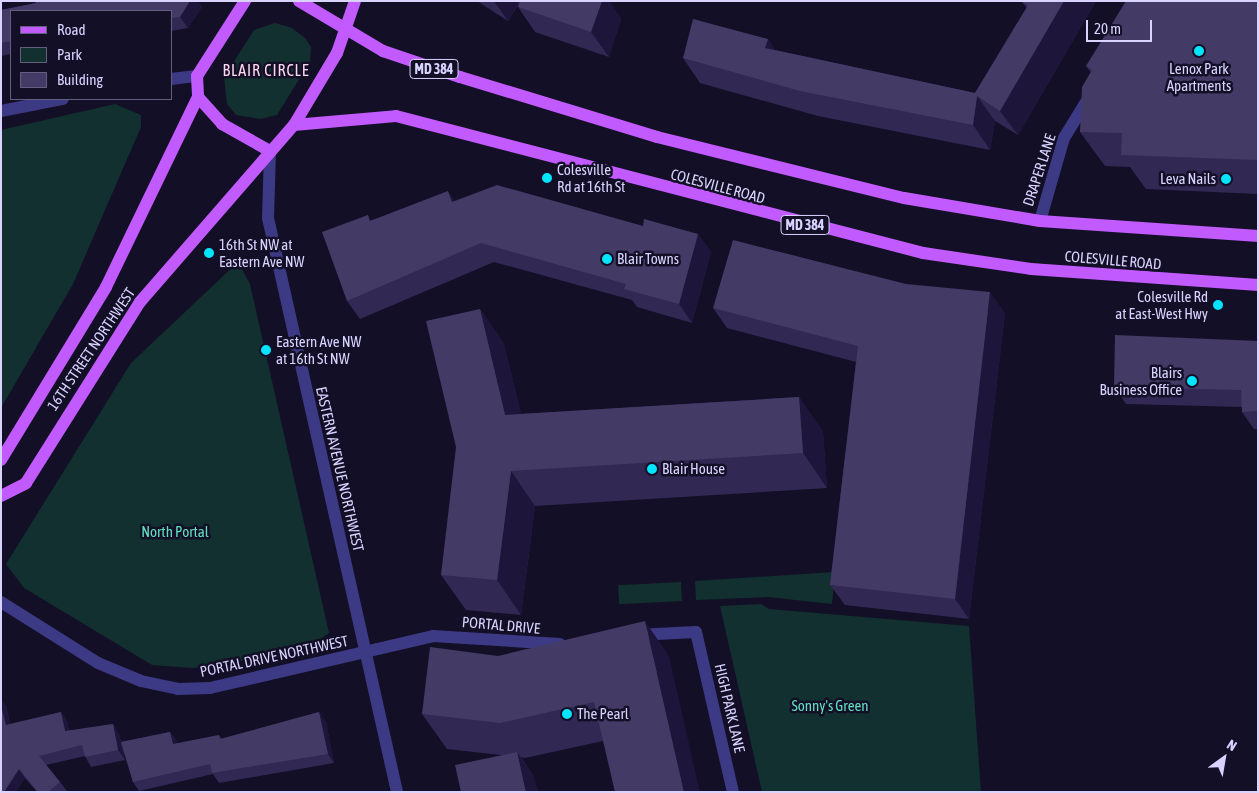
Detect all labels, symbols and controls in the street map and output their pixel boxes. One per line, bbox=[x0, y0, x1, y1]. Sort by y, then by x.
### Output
legend bbox=[10, 10, 172, 100]
scale bar bbox=[1089, 10, 1155, 42]
text: 20 m bbox=[1094, 20, 1121, 37]
text: Road bbox=[57, 21, 86, 38]
marker: Lenox Park Apartments bbox=[1193, 45, 1205, 57]
text: Park bbox=[57, 46, 82, 63]
road number: MD 384 bbox=[409, 58, 459, 80]
place label: Lenox Park Apartments bbox=[1167, 59, 1231, 94]
district label: BLAIR CIRCLE bbox=[221, 60, 311, 80]
text: Building bbox=[57, 71, 103, 88]
street label: DRAPER LANE bbox=[1019, 132, 1059, 208]
place label: Colesville Rd at 16th St bbox=[557, 160, 625, 195]
street label: COLESVILLE ROAD bbox=[669, 165, 767, 207]
place label: Leva Nails bbox=[1160, 170, 1216, 188]
marker: Colesville Rd at 16th St bbox=[541, 172, 553, 184]
marker: Leva Nails bbox=[1220, 173, 1232, 185]
road number: MD 384 bbox=[780, 214, 830, 236]
place label: 16th St NW at Eastern Ave NW bbox=[219, 235, 304, 270]
marker: 16th St NW at Eastern Ave NW bbox=[203, 247, 215, 259]
street label: COLESVILLE ROAD bbox=[1064, 247, 1162, 273]
place label: Blair Towns bbox=[617, 250, 679, 268]
marker: Blair Towns bbox=[601, 253, 613, 265]
street label: 16TH STREET NORTHWEST bbox=[43, 284, 139, 414]
place label: Colesville Rd at East-West Hwy bbox=[1115, 287, 1208, 322]
marker: Colesville Rd at East-West Hwy bbox=[1212, 299, 1224, 311]
place label: Eastern Ave NW at 16th St NW bbox=[276, 332, 361, 367]
marker: Eastern Ave NW at 16th St NW bbox=[260, 344, 272, 356]
place label: Blairs Business Office bbox=[1099, 363, 1182, 398]
marker: Blairs Business Office bbox=[1186, 375, 1198, 387]
street label: EASTERN AVENUE NORTHWEST bbox=[312, 385, 368, 553]
place label: Blair House bbox=[662, 460, 725, 478]
marker: Blair House bbox=[646, 463, 658, 475]
park label: North Portal bbox=[141, 523, 209, 541]
street label: PORTAL DRIVE bbox=[461, 613, 541, 637]
street label: PORTAL DRIVE NORTHWEST bbox=[198, 632, 350, 680]
street label: HIGH PARK LANE bbox=[711, 662, 749, 754]
park label: Sonny's Green bbox=[791, 697, 869, 715]
place label: The Pearl bbox=[577, 705, 629, 723]
marker: The Pearl bbox=[561, 708, 573, 720]
north arrow bbox=[1199, 733, 1249, 783]
text: N bbox=[1224, 736, 1240, 754]

